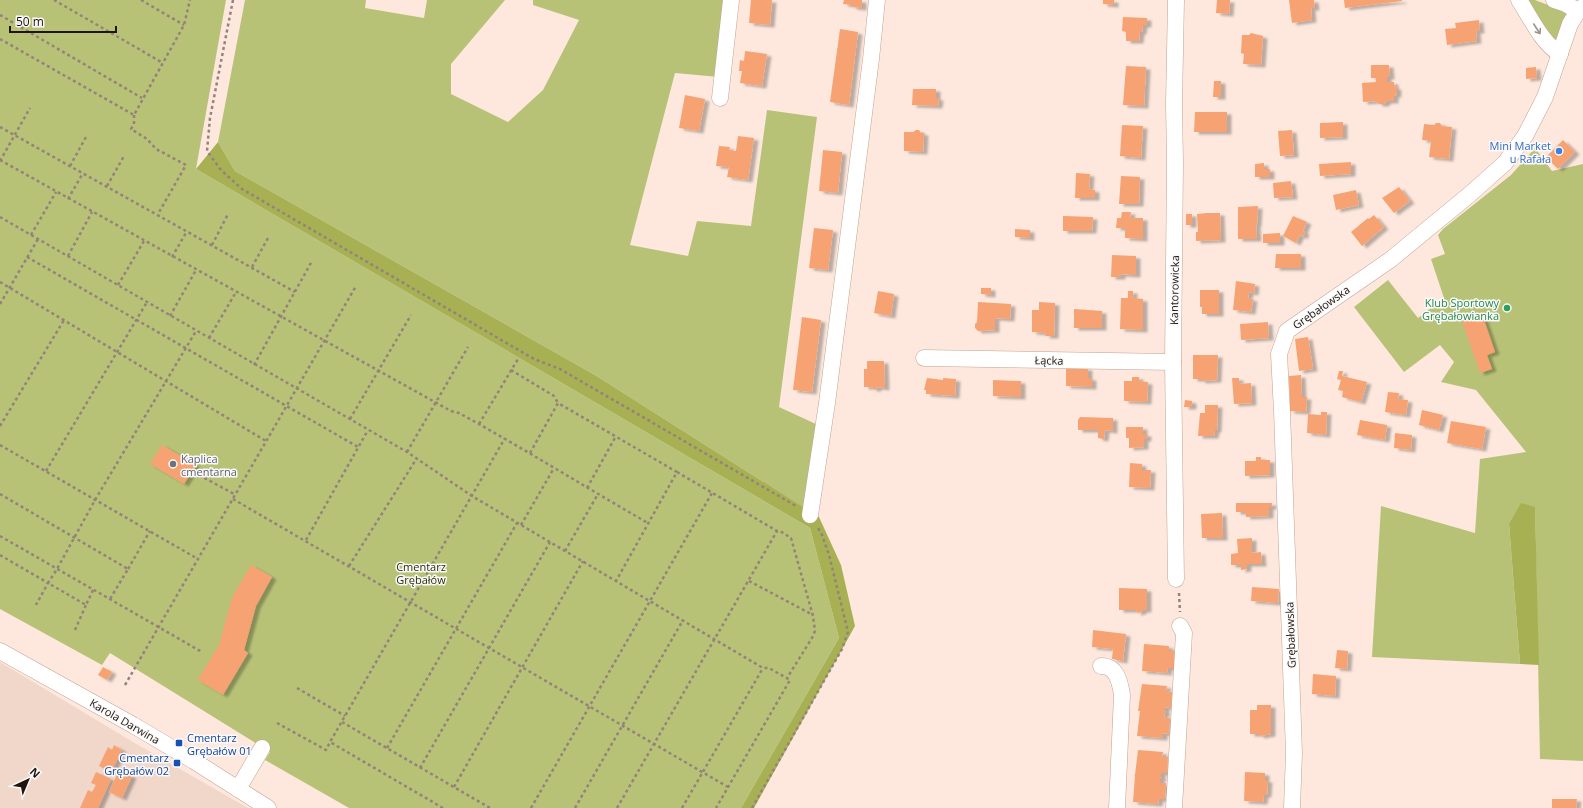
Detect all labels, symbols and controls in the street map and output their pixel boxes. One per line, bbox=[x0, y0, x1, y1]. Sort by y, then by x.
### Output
scale bar bbox=[10, 8, 116, 34]
text: 50 m bbox=[16, 13, 44, 30]
one-way arrow bbox=[1533, 23, 1542, 34]
place label: Mini Market u Rafała bbox=[1490, 138, 1551, 166]
marker: Mini Market u Rafała bbox=[1554, 146, 1564, 156]
street label: Kantorowicka bbox=[1166, 255, 1182, 325]
street label: Grębałowska bbox=[1289, 282, 1353, 332]
place label: Klub Sportowy Grębałowianka bbox=[1422, 295, 1499, 323]
marker: Klub Sportowy Grębałowianka bbox=[1502, 303, 1512, 313]
street label: Łącka bbox=[1034, 352, 1064, 368]
place label: Kaplica cmentarna bbox=[181, 451, 237, 479]
marker: Kaplica cmentarna bbox=[168, 459, 178, 469]
park label: Cmentarz Grębałów bbox=[396, 559, 446, 587]
street label: Grębałowska bbox=[1281, 601, 1299, 669]
street label: Karola Darwina bbox=[87, 695, 163, 747]
place label: Cmentarz Grębałów 01 bbox=[187, 730, 252, 758]
marker: Cmentarz Grębałów 01 bbox=[174, 738, 184, 748]
place label: Cmentarz Grębałów 02 bbox=[104, 750, 169, 778]
marker: Cmentarz Grębałów 02 bbox=[172, 758, 182, 768]
north arrow bbox=[8, 760, 48, 800]
text: N bbox=[27, 764, 44, 781]

